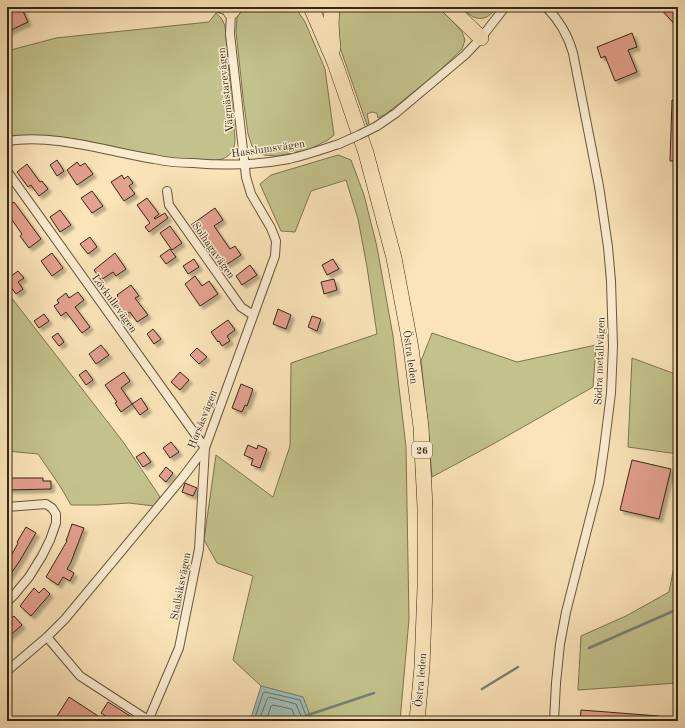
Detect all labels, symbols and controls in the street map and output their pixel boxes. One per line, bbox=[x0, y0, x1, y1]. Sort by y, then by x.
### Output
street label: Vägmästarevägen bbox=[217, 47, 236, 133]
street label: Hasslumsvägen bbox=[231, 139, 306, 160]
street label: Solhagavägen bbox=[189, 221, 236, 281]
street label: Lövkullevägen bbox=[89, 273, 139, 335]
street label: Södra metallvägen bbox=[593, 317, 608, 405]
street label: Östra leden bbox=[400, 329, 421, 385]
street label: Horsåsvägen bbox=[187, 389, 220, 450]
road number: 26 bbox=[412, 442, 432, 458]
street label: Stallsiksvägen bbox=[170, 552, 193, 621]
street label: Östra leden bbox=[412, 652, 429, 708]

